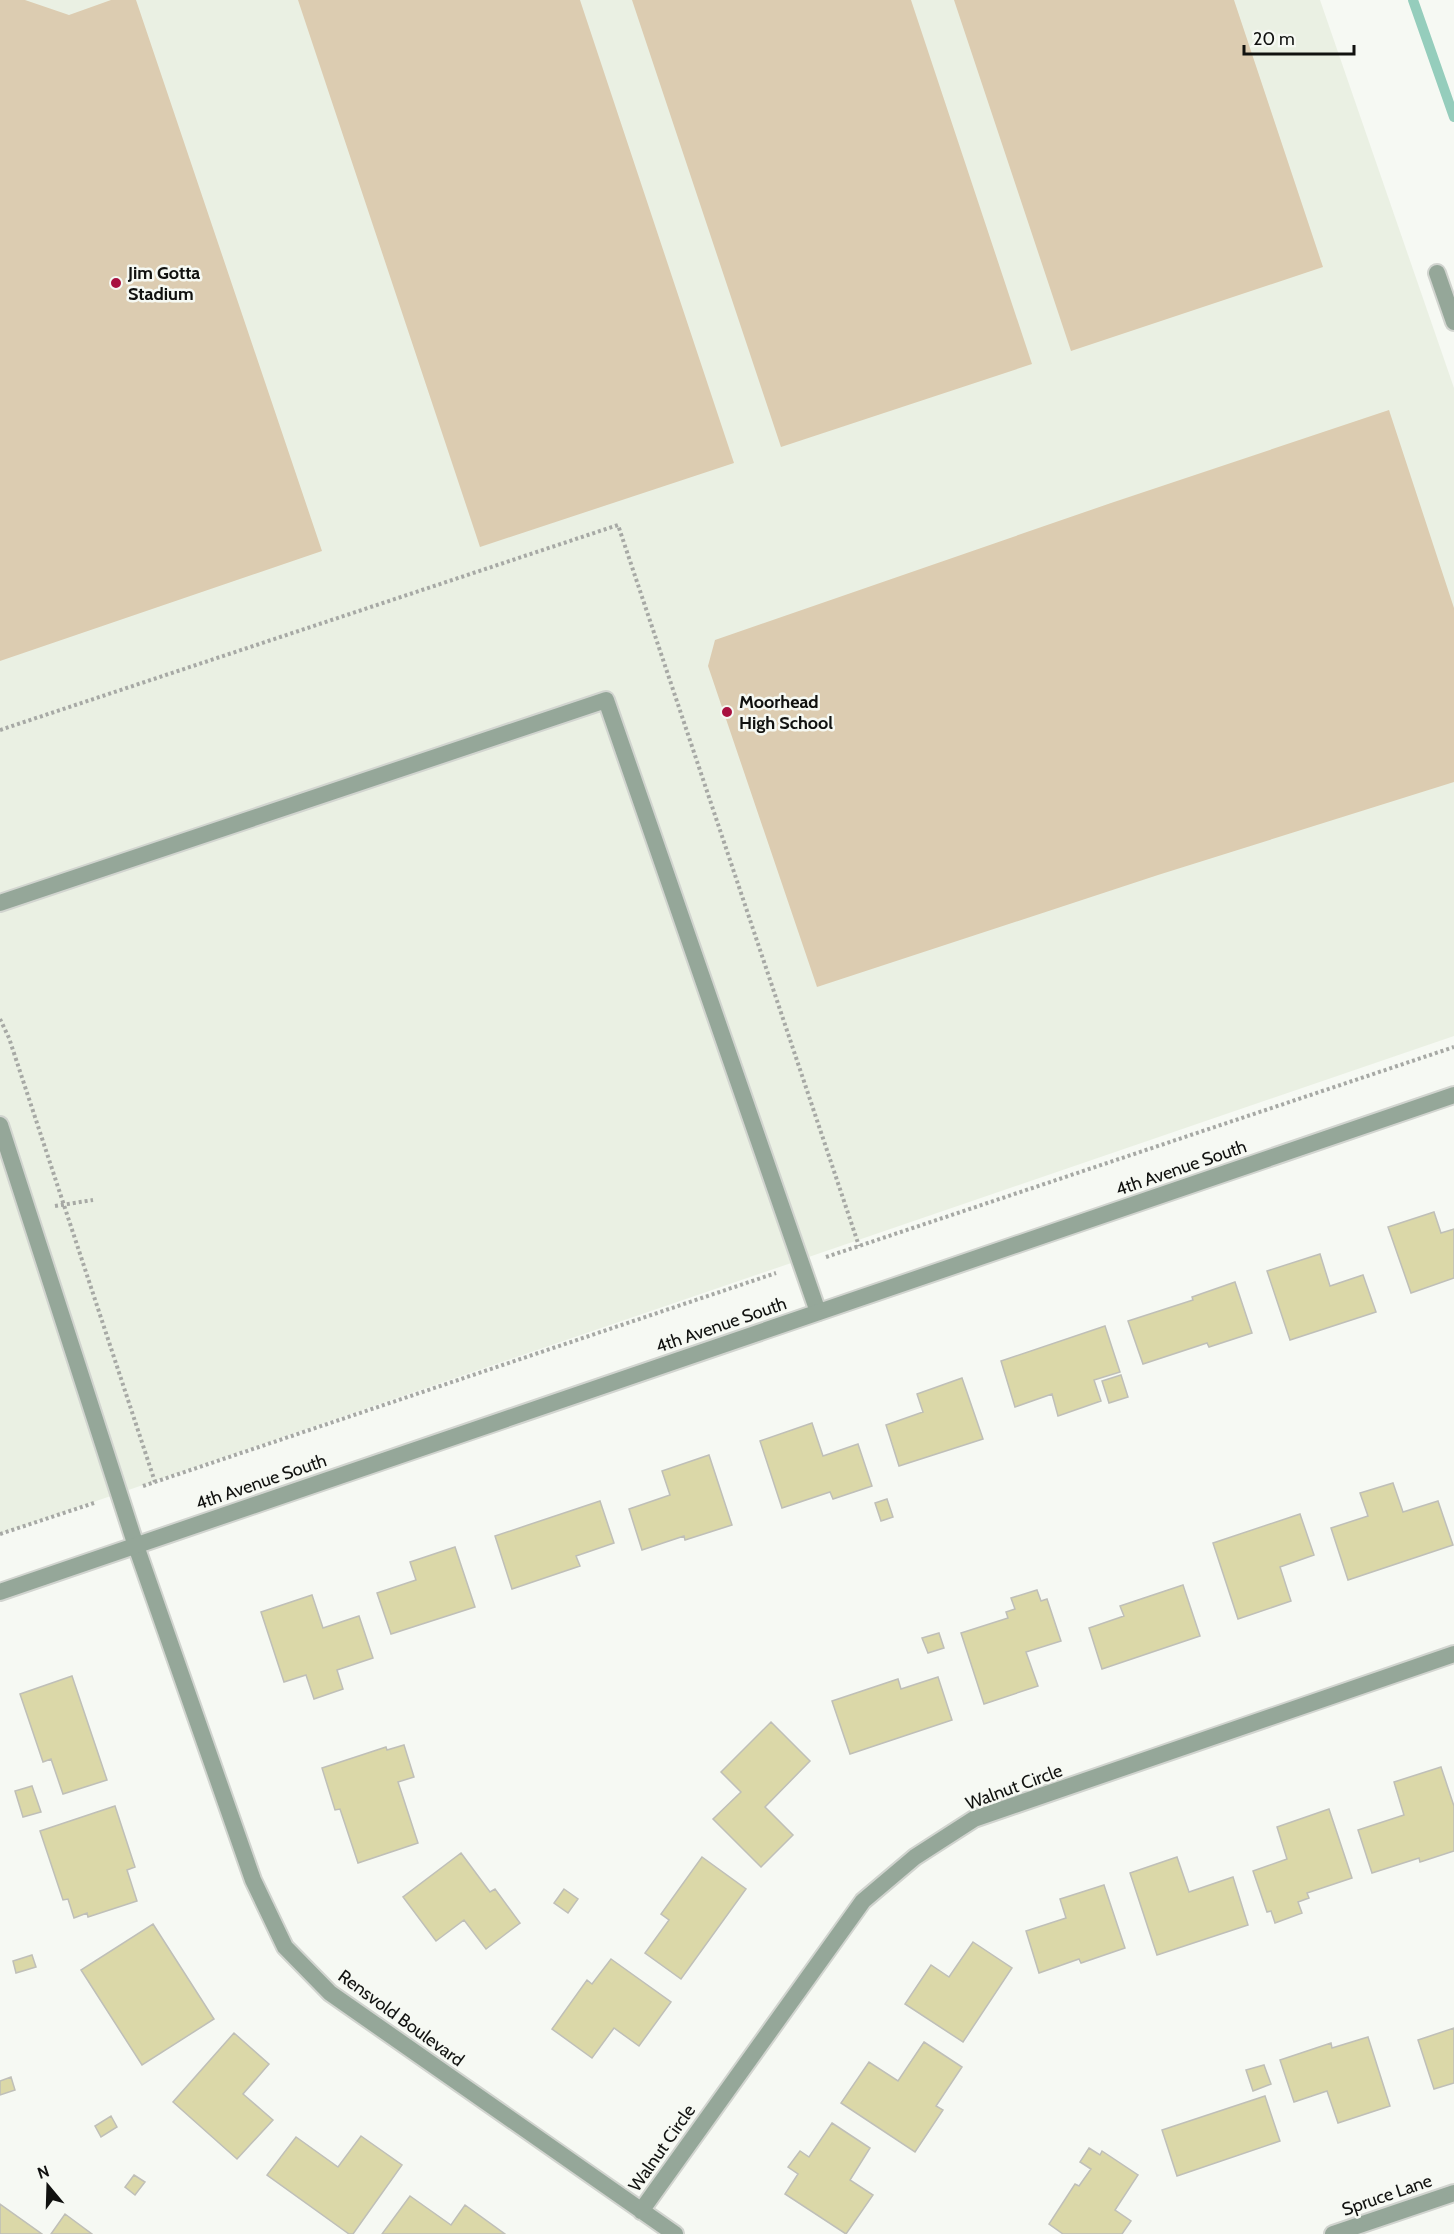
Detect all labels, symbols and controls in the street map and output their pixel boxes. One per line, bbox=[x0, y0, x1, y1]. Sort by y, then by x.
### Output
scale bar bbox=[1244, 18, 1354, 56]
text: 20 m bbox=[1253, 28, 1295, 50]
place label: Jim Gotta Stadium bbox=[127, 262, 200, 305]
marker: Jim Gotta Stadium bbox=[109, 276, 123, 290]
place label: Moorhead High School bbox=[739, 691, 833, 734]
marker: Moorhead High School bbox=[720, 705, 734, 719]
street label: 4th Avenue South bbox=[1113, 1135, 1249, 1201]
street label: 4th Avenue South bbox=[653, 1292, 789, 1358]
street label: 4th Avenue South bbox=[193, 1449, 329, 1515]
street label: Walnut Circle bbox=[963, 1759, 1065, 1815]
street label: Rensvold Boulevard bbox=[334, 1965, 468, 2071]
street label: Walnut Circle bbox=[624, 2100, 700, 2196]
north arrow bbox=[18, 2156, 78, 2216]
text: N bbox=[35, 2161, 52, 2183]
street label: Spruce Lane bbox=[1339, 2169, 1435, 2221]

